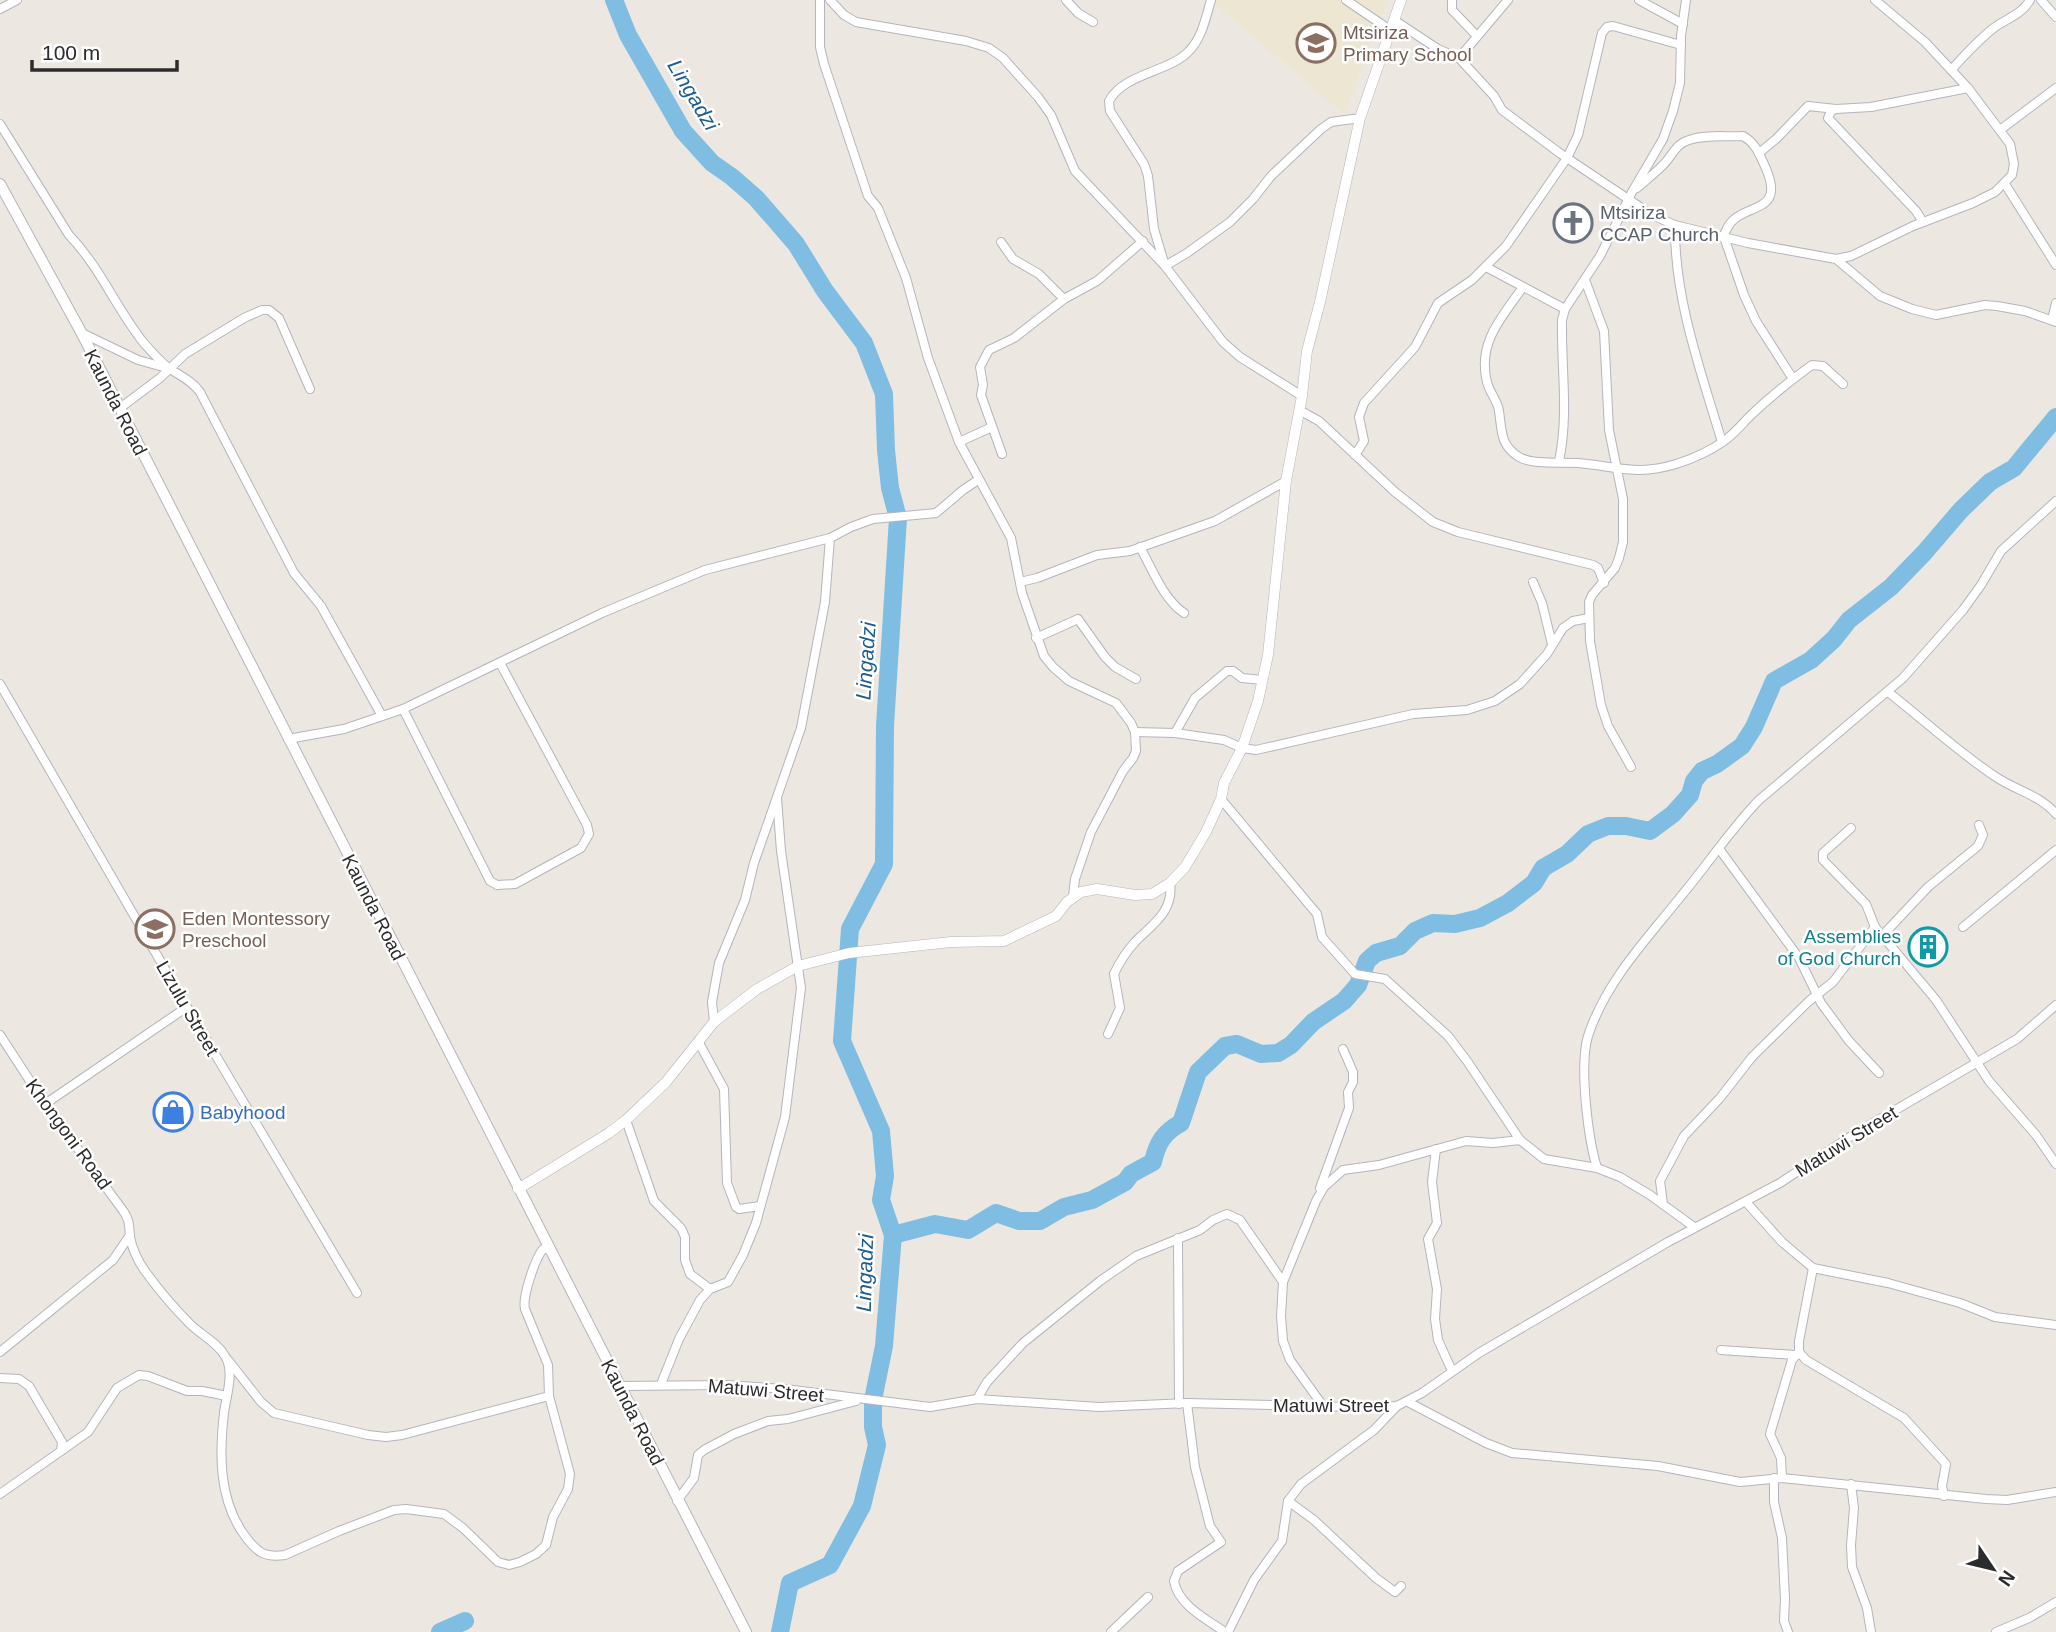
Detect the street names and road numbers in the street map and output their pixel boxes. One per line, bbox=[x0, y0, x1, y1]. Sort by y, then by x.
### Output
street label: Kaunda Road bbox=[80, 346, 151, 459]
street label: Kaunda Road bbox=[338, 851, 409, 964]
street label: Lizulu Street bbox=[152, 957, 223, 1060]
street label: Khongoni Road bbox=[22, 1075, 116, 1193]
street label: Matuwi Street bbox=[1791, 1101, 1902, 1181]
street label: Kaunda Road bbox=[597, 1356, 668, 1469]
street label: Matuwi Street bbox=[707, 1375, 825, 1406]
street label: Matuwi Street bbox=[1273, 1395, 1390, 1416]

